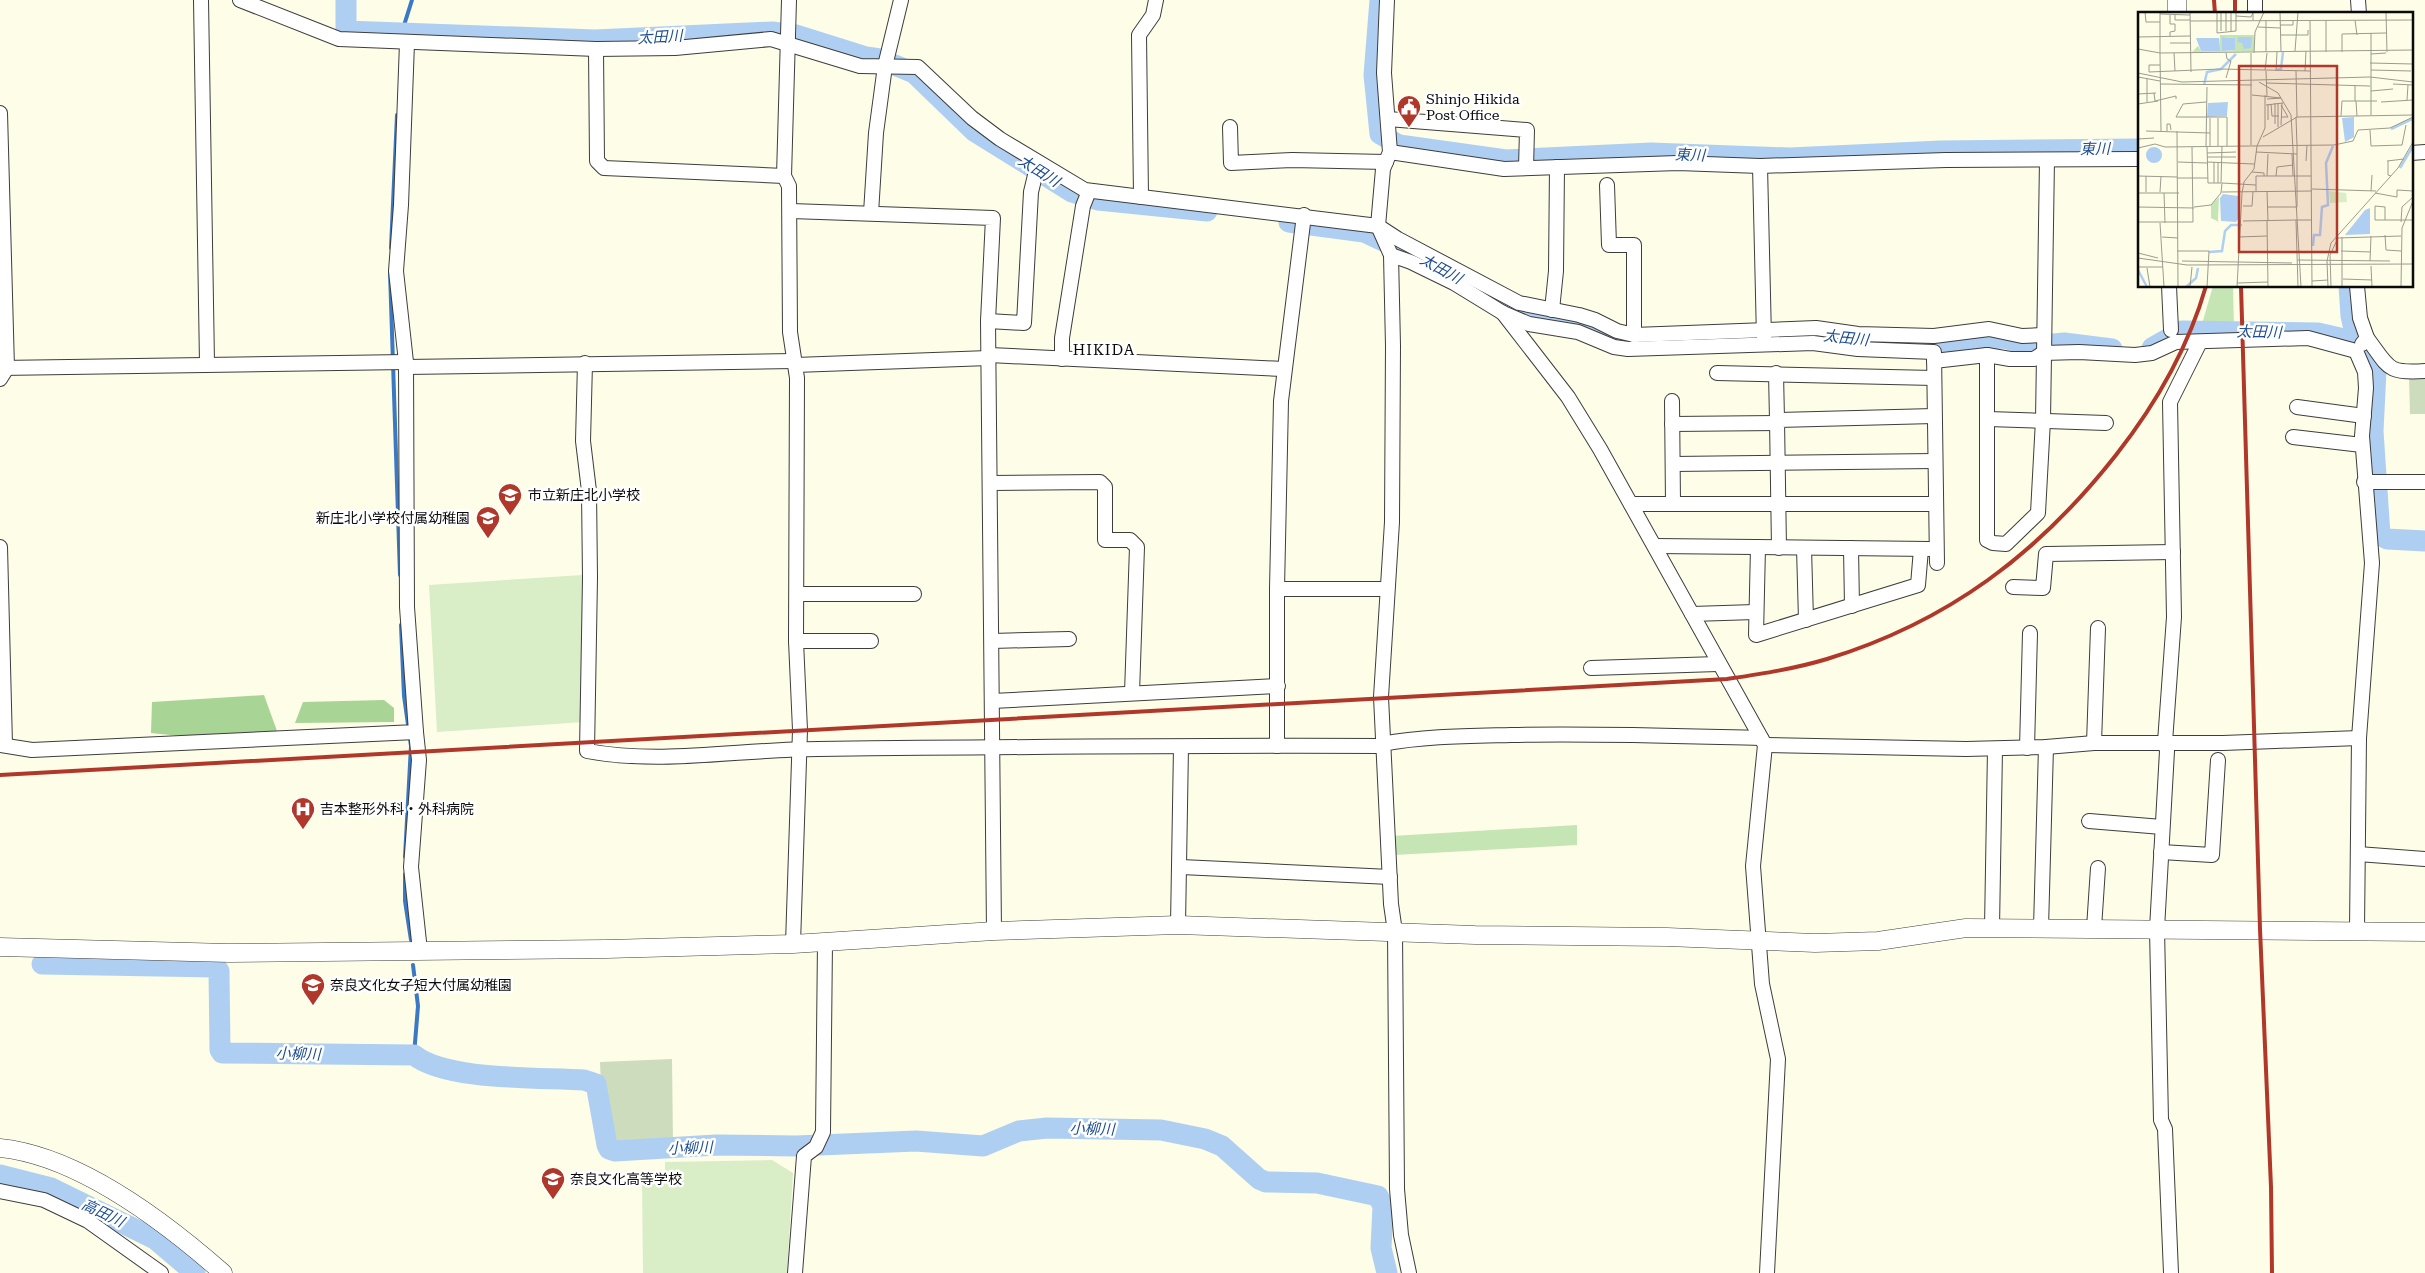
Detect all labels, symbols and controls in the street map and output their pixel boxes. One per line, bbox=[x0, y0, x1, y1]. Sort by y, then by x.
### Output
inset map bbox=[2138, 12, 2412, 288]
water label: 太田川 bbox=[637, 27, 685, 47]
place label: Shinjo Hikida Post Office bbox=[1426, 91, 1520, 123]
public building icon: Shinjo Hikida Post Office bbox=[1396, 94, 1422, 128]
water label: 東川 bbox=[2080, 140, 2112, 158]
water label: 東川 bbox=[1675, 145, 1707, 165]
water label: 太田川 bbox=[1015, 151, 1065, 192]
water label: 太田川 bbox=[1417, 250, 1467, 289]
water label: 太田川 bbox=[2236, 323, 2284, 341]
water label: 太田川 bbox=[1823, 327, 1871, 350]
district label: HIKIDA bbox=[1073, 341, 1135, 359]
school or university icon: 市立新庄北小学校 bbox=[497, 482, 523, 516]
place label: 市立新庄北小学校 bbox=[528, 487, 640, 503]
school or university icon: 新庄北小学校付属幼稚園 bbox=[475, 505, 501, 539]
place label: 新庄北小学校付属幼稚園 bbox=[316, 510, 470, 526]
hospital icon: 吉本整形外科・外科病院 bbox=[290, 796, 316, 830]
place label: 吉本整形外科・外科病院 bbox=[320, 801, 474, 817]
school or university icon: 奈良文化女子短大付属幼稚園 bbox=[300, 972, 326, 1006]
place label: 奈良文化女子短大付属幼稚園 bbox=[330, 977, 512, 993]
water label: 小柳川 bbox=[275, 1045, 323, 1063]
water label: 小柳川 bbox=[1069, 1120, 1117, 1138]
water label: 小柳川 bbox=[667, 1138, 715, 1158]
school or university icon: 奈良文化高等学校 bbox=[540, 1166, 566, 1200]
place label: 奈良文化高等学校 bbox=[570, 1171, 682, 1187]
water label: 高田川 bbox=[79, 1195, 129, 1232]

